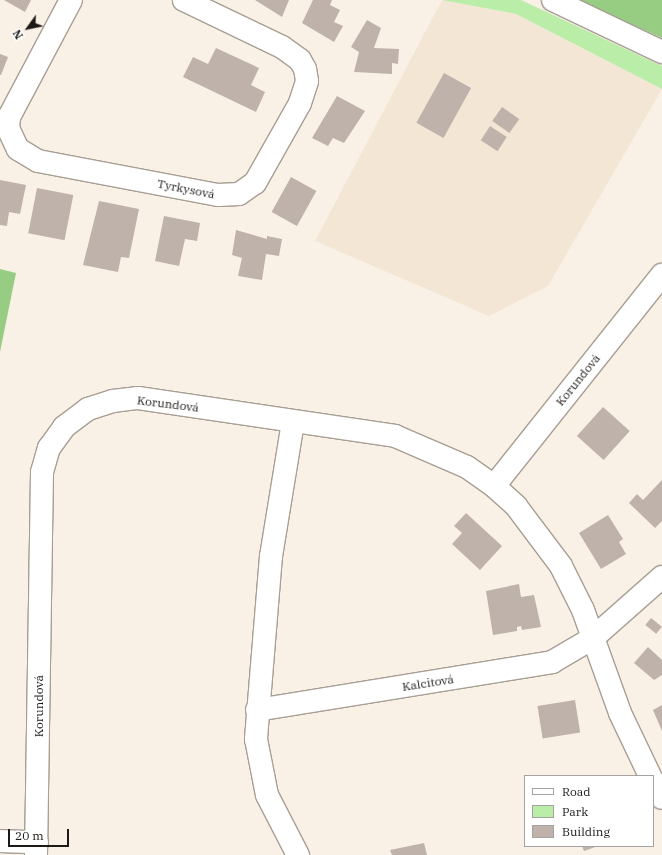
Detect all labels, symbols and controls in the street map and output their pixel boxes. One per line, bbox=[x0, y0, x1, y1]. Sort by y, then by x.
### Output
north arrow bbox=[8, 8, 48, 48]
text: N bbox=[10, 27, 26, 42]
street label: Tyrkysová bbox=[156, 176, 216, 202]
street label: Korundová bbox=[553, 351, 603, 409]
street label: Korundová bbox=[136, 393, 200, 415]
street label: Kalcitová bbox=[401, 672, 455, 694]
street label: Korundová bbox=[32, 675, 46, 737]
legend bbox=[524, 775, 654, 847]
text: Road bbox=[562, 784, 591, 799]
text: Park bbox=[562, 804, 588, 819]
scale bar bbox=[10, 821, 71, 847]
text: Building bbox=[562, 824, 610, 839]
text: 20 m bbox=[15, 828, 44, 843]

